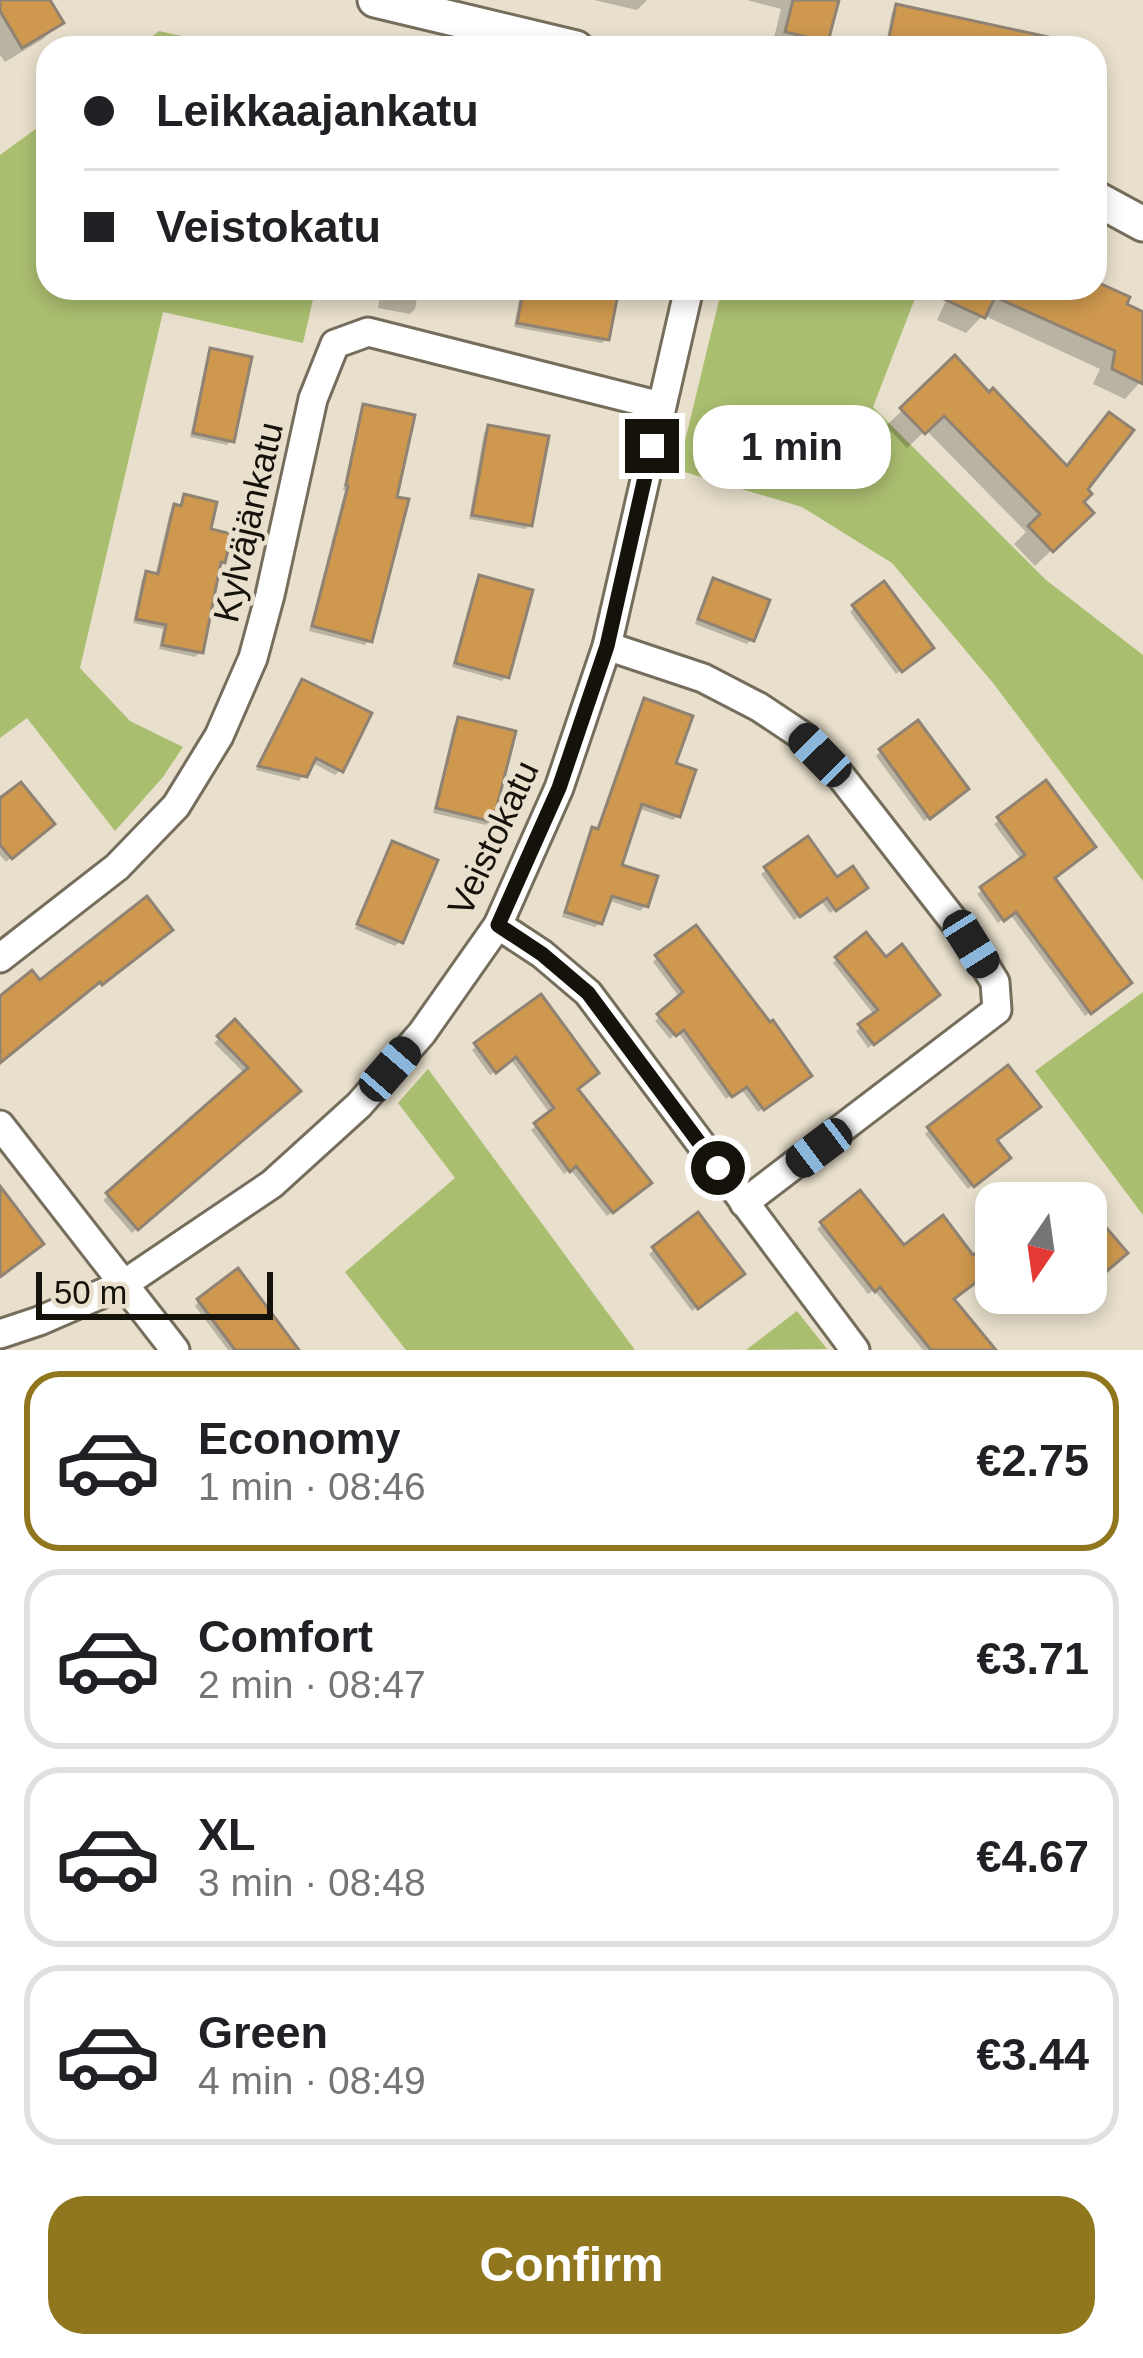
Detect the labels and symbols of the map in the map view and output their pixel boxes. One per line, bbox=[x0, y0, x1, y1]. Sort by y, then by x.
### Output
callout: 1 min bbox=[694, 404, 892, 488]
street label: Kylväjänkatu bbox=[205, 418, 291, 626]
route end bbox=[625, 419, 679, 473]
car bbox=[782, 717, 858, 793]
street label: Veistokatu bbox=[439, 754, 547, 922]
car bbox=[937, 904, 1005, 984]
car bbox=[353, 1030, 427, 1108]
car bbox=[779, 1112, 859, 1184]
route start bbox=[691, 1141, 745, 1195]
north arrow bbox=[975, 1182, 1107, 1314]
scale bar bbox=[36, 1266, 273, 1319]

